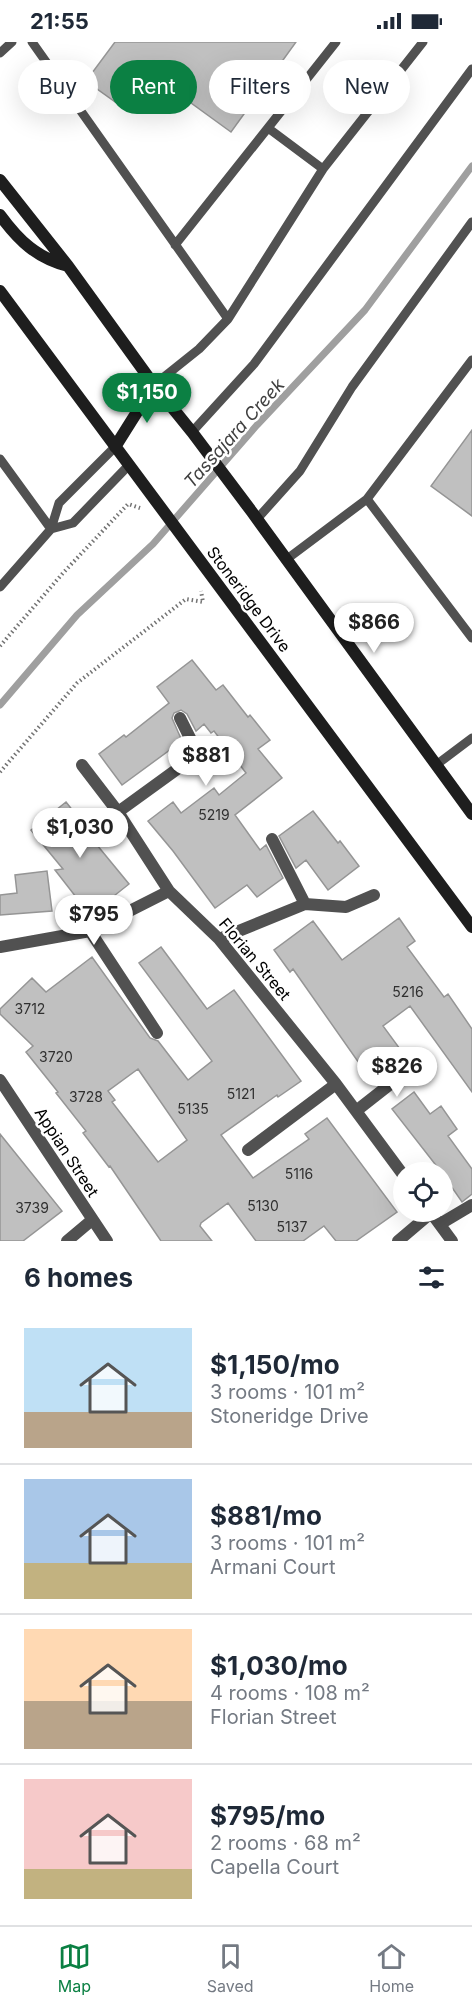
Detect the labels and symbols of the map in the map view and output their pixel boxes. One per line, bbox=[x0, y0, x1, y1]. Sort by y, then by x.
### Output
pin: $1,150 bbox=[98, 373, 196, 424]
water label: Tassajara Creek bbox=[180, 373, 289, 492]
street label: Stoneridge Drive bbox=[203, 542, 295, 656]
pin: $866 bbox=[338, 603, 410, 654]
pin: $881 bbox=[170, 736, 242, 787]
house number: 5219 bbox=[198, 806, 230, 823]
pin: $1,030 bbox=[31, 808, 129, 859]
pin: $795 bbox=[58, 895, 130, 946]
street label: Florian Street bbox=[215, 914, 295, 1004]
house number: 5216 bbox=[392, 983, 424, 1000]
house number: 3712 bbox=[15, 1000, 45, 1017]
pin: $826 bbox=[361, 1047, 433, 1098]
house number: 3720 bbox=[39, 1048, 73, 1065]
house number: 5121 bbox=[227, 1085, 255, 1102]
house number: 3728 bbox=[69, 1088, 103, 1105]
house number: 5135 bbox=[177, 1100, 209, 1117]
street label: Appian Street bbox=[31, 1104, 103, 1200]
house number: 5116 bbox=[285, 1165, 313, 1182]
house number: 5130 bbox=[247, 1197, 279, 1214]
house number: 3739 bbox=[15, 1199, 49, 1216]
house number: 5137 bbox=[277, 1218, 307, 1235]

